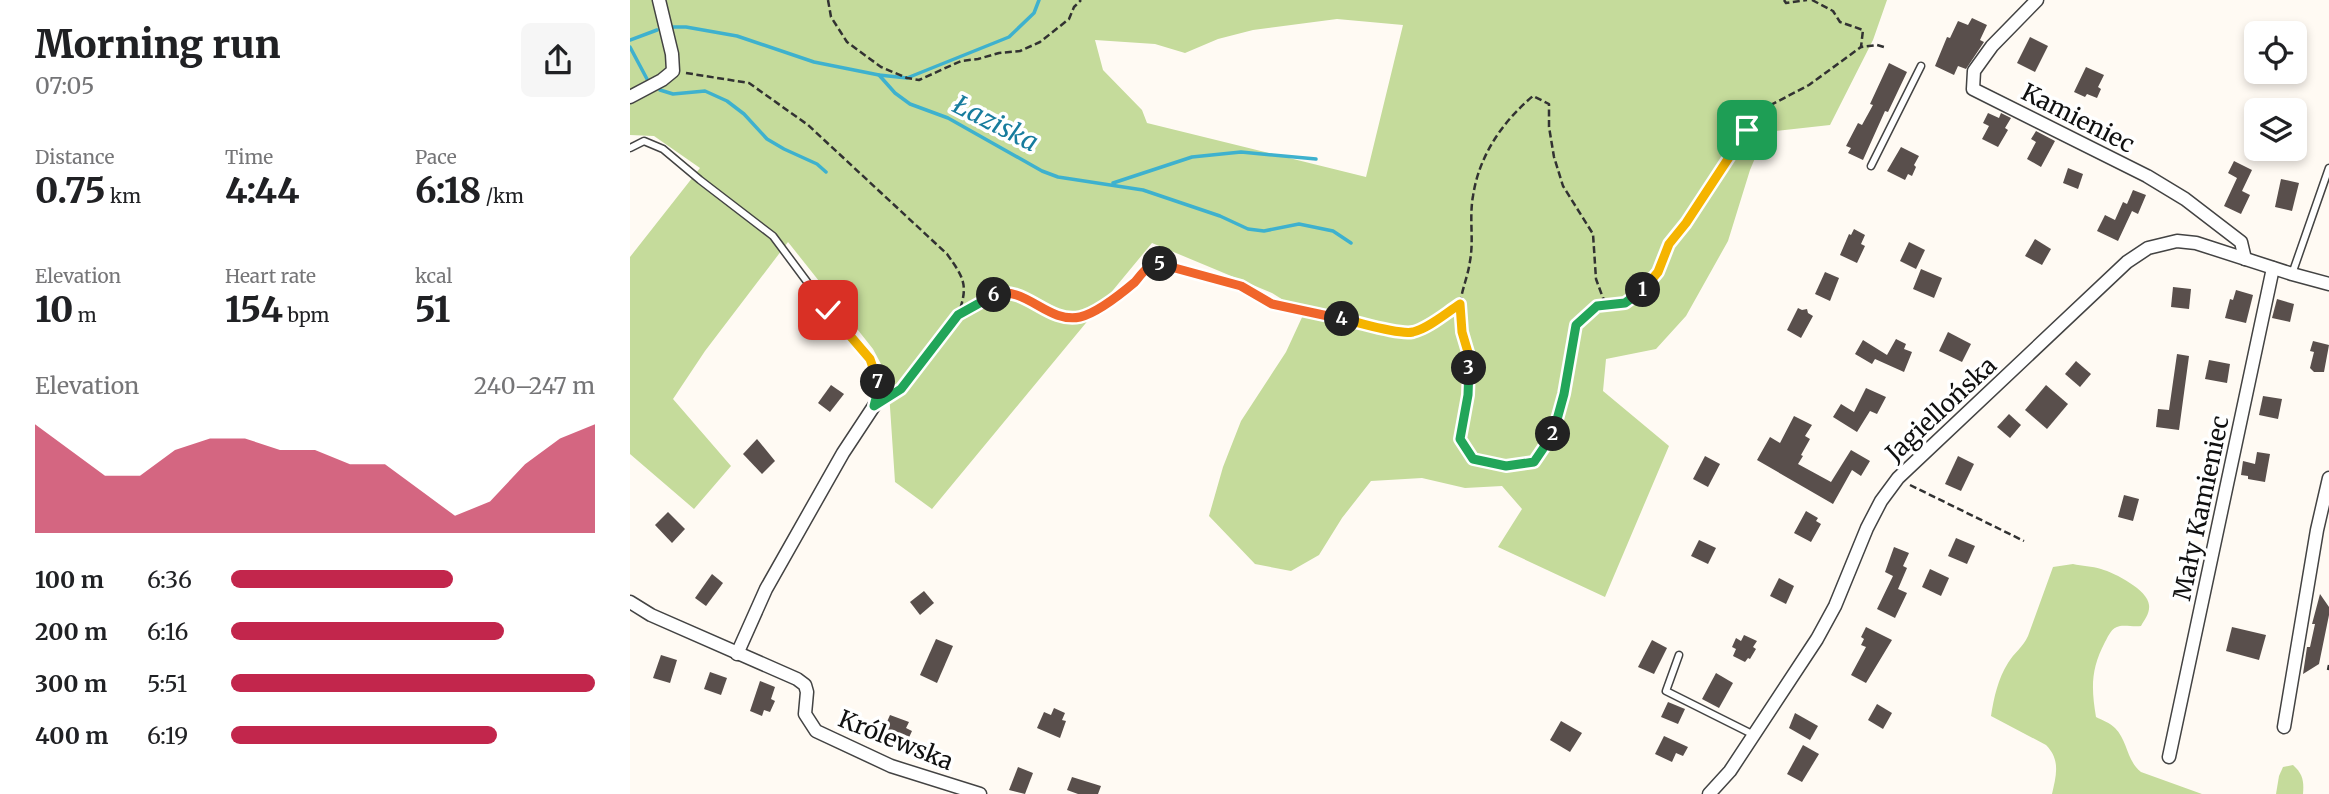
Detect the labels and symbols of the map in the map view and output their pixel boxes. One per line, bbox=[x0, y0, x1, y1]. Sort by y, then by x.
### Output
street label: Kamieniec bbox=[2016, 76, 2140, 160]
water label: Łaziska bbox=[948, 88, 1044, 158]
pin bbox=[1717, 100, 1777, 160]
pin: 5 bbox=[1142, 246, 1178, 282]
pin: 1 bbox=[1626, 272, 1660, 308]
pin: 6 bbox=[976, 278, 1012, 312]
pin bbox=[798, 280, 858, 340]
pin: 4 bbox=[1324, 302, 1360, 336]
pin: 3 bbox=[1452, 350, 1486, 386]
street label: Jagiellońska bbox=[1878, 350, 2003, 469]
pin: 7 bbox=[860, 364, 896, 400]
street label: Mały Kamieniec bbox=[2166, 413, 2236, 603]
pin: 2 bbox=[1536, 416, 1570, 452]
street label: Królewska bbox=[834, 703, 958, 777]

